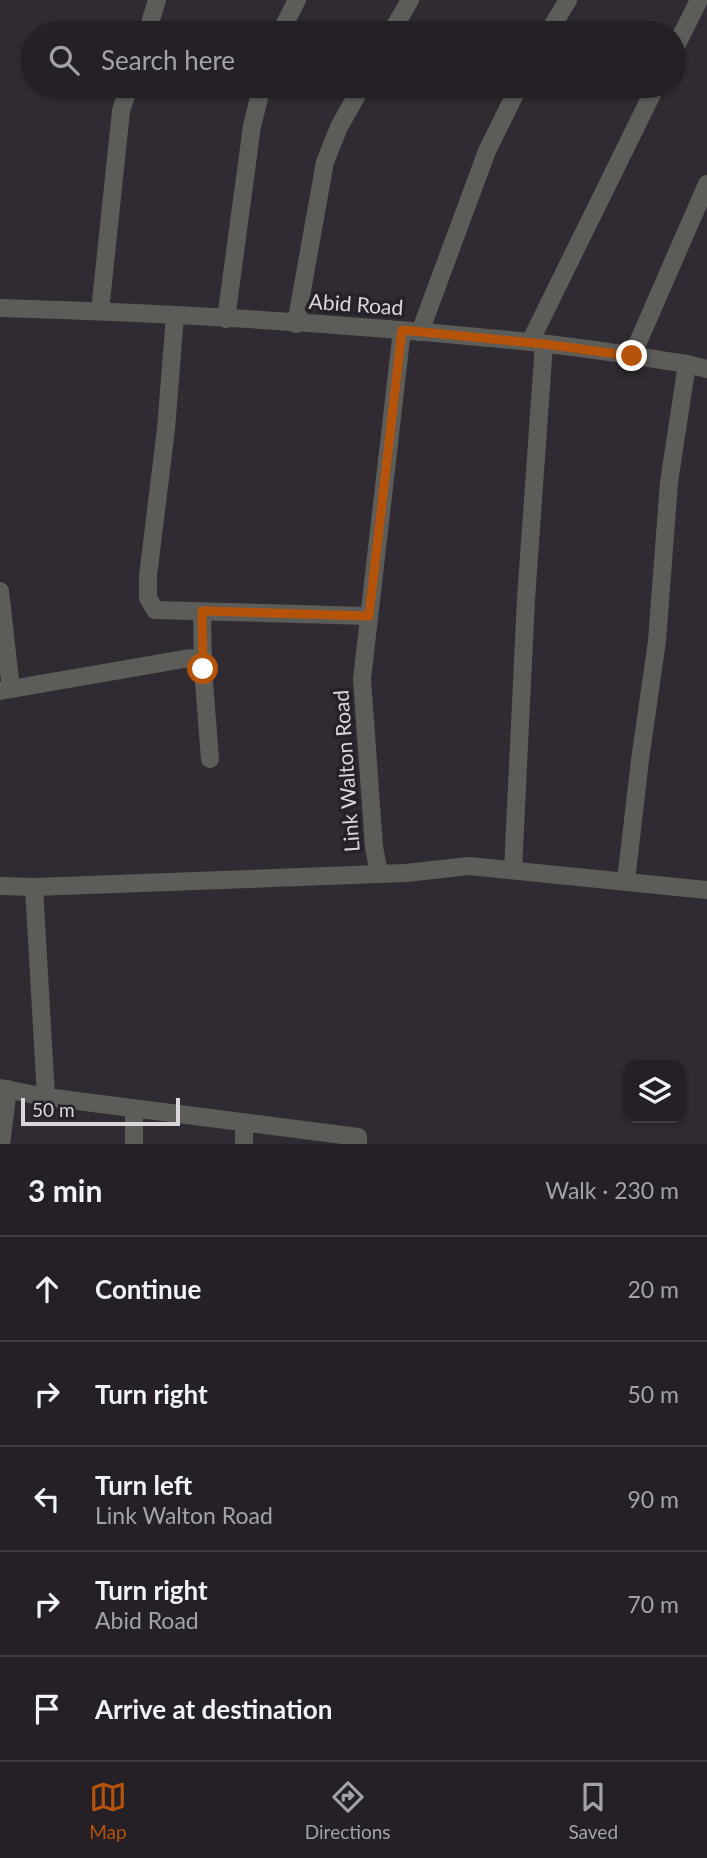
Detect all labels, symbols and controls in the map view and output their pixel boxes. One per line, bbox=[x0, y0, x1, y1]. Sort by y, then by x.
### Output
search box bbox=[21, 21, 686, 98]
icon: search bbox=[45, 41, 83, 79]
text: Search here bbox=[101, 44, 235, 76]
street label: Abid Road bbox=[308, 288, 404, 319]
route end bbox=[616, 340, 647, 371]
route start bbox=[187, 653, 218, 684]
street label: Link Walton Road bbox=[327, 689, 364, 853]
map controls bbox=[623, 1060, 686, 1123]
button: layers bbox=[623, 1060, 686, 1123]
scale bar bbox=[21, 1095, 180, 1127]
text: 50 m bbox=[32, 1098, 75, 1121]
text: 3 min bbox=[28, 1172, 102, 1208]
text: Walk · 230 m bbox=[545, 1176, 679, 1204]
icon: ahead bbox=[28, 1270, 66, 1308]
text: Continue bbox=[95, 1273, 201, 1305]
text: 20 m bbox=[628, 1275, 679, 1303]
icon: right bbox=[28, 1375, 66, 1413]
text: Turn right bbox=[95, 1378, 208, 1410]
text: 50 m bbox=[628, 1380, 679, 1408]
text: Turn left bbox=[95, 1469, 192, 1501]
icon: left bbox=[28, 1480, 66, 1518]
text: 90 m bbox=[628, 1485, 679, 1513]
text: Link Walton Road bbox=[95, 1501, 273, 1529]
text: Turn right bbox=[95, 1574, 208, 1606]
icon: right bbox=[28, 1585, 66, 1623]
text: 70 m bbox=[628, 1590, 679, 1618]
text: Abid Road bbox=[95, 1606, 199, 1634]
icon: arrive bbox=[28, 1690, 66, 1728]
text: Arrive at destination bbox=[95, 1693, 332, 1725]
tab: Map bbox=[89, 1778, 127, 1843]
tab: Directions bbox=[305, 1778, 391, 1843]
tab: Saved bbox=[568, 1778, 618, 1843]

